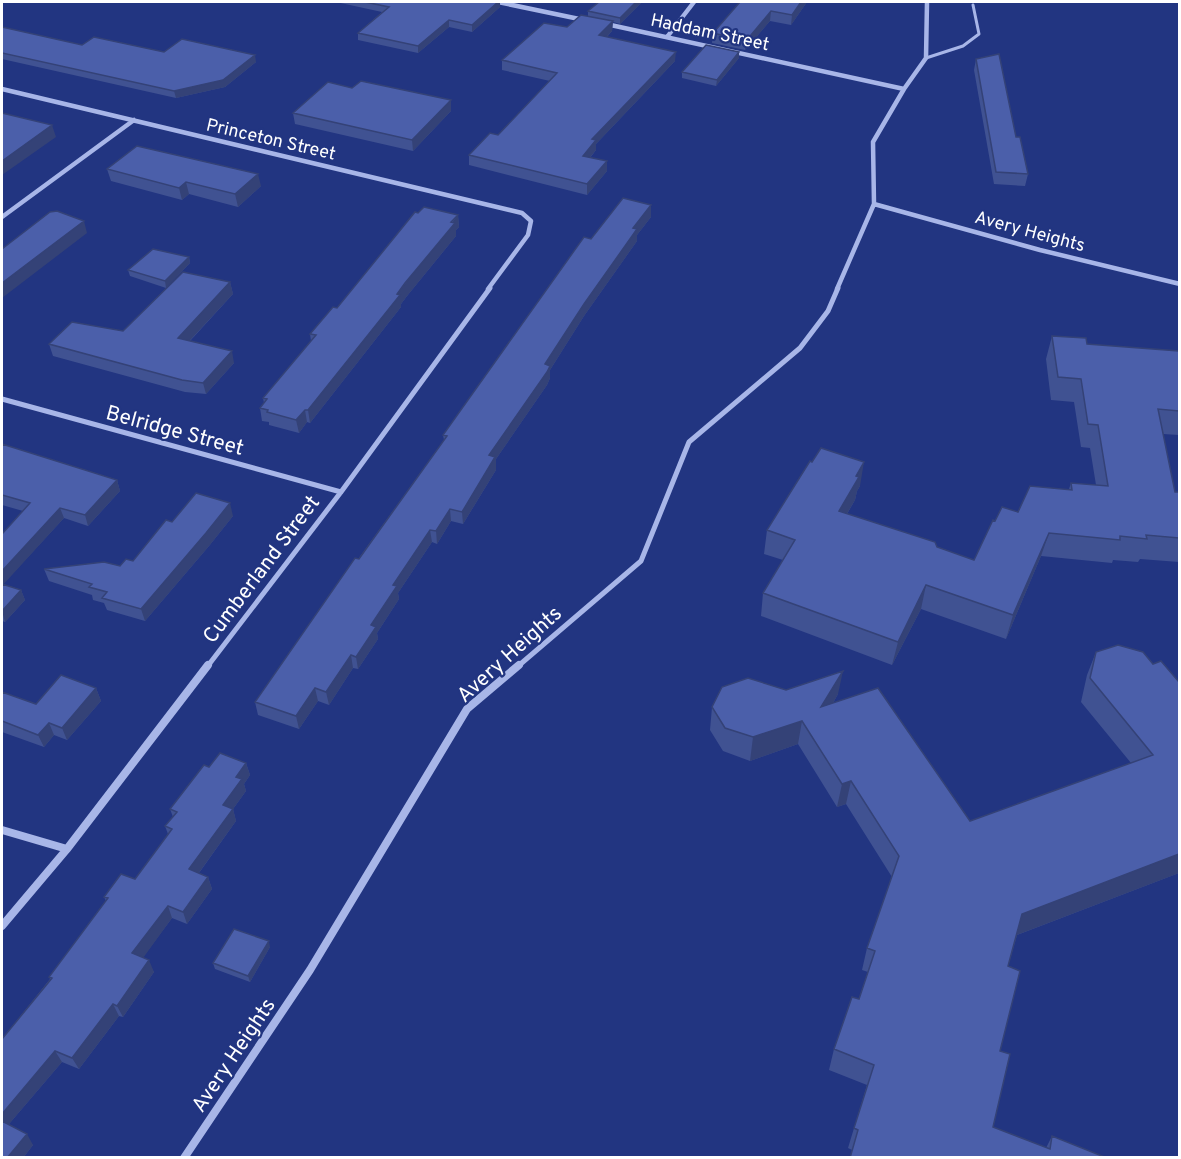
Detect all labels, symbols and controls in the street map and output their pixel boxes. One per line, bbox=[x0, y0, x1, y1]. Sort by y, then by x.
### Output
street label: Haddam Street bbox=[648, 10, 771, 57]
street label: Princeton Street bbox=[204, 114, 338, 167]
street label: Avery Heights bbox=[972, 207, 1087, 258]
street label: Belridge Street bbox=[103, 400, 247, 463]
street label: Cumberland Street bbox=[198, 490, 327, 649]
street label: Avery Heights bbox=[452, 601, 568, 709]
street label: Avery Heights bbox=[186, 994, 282, 1118]

